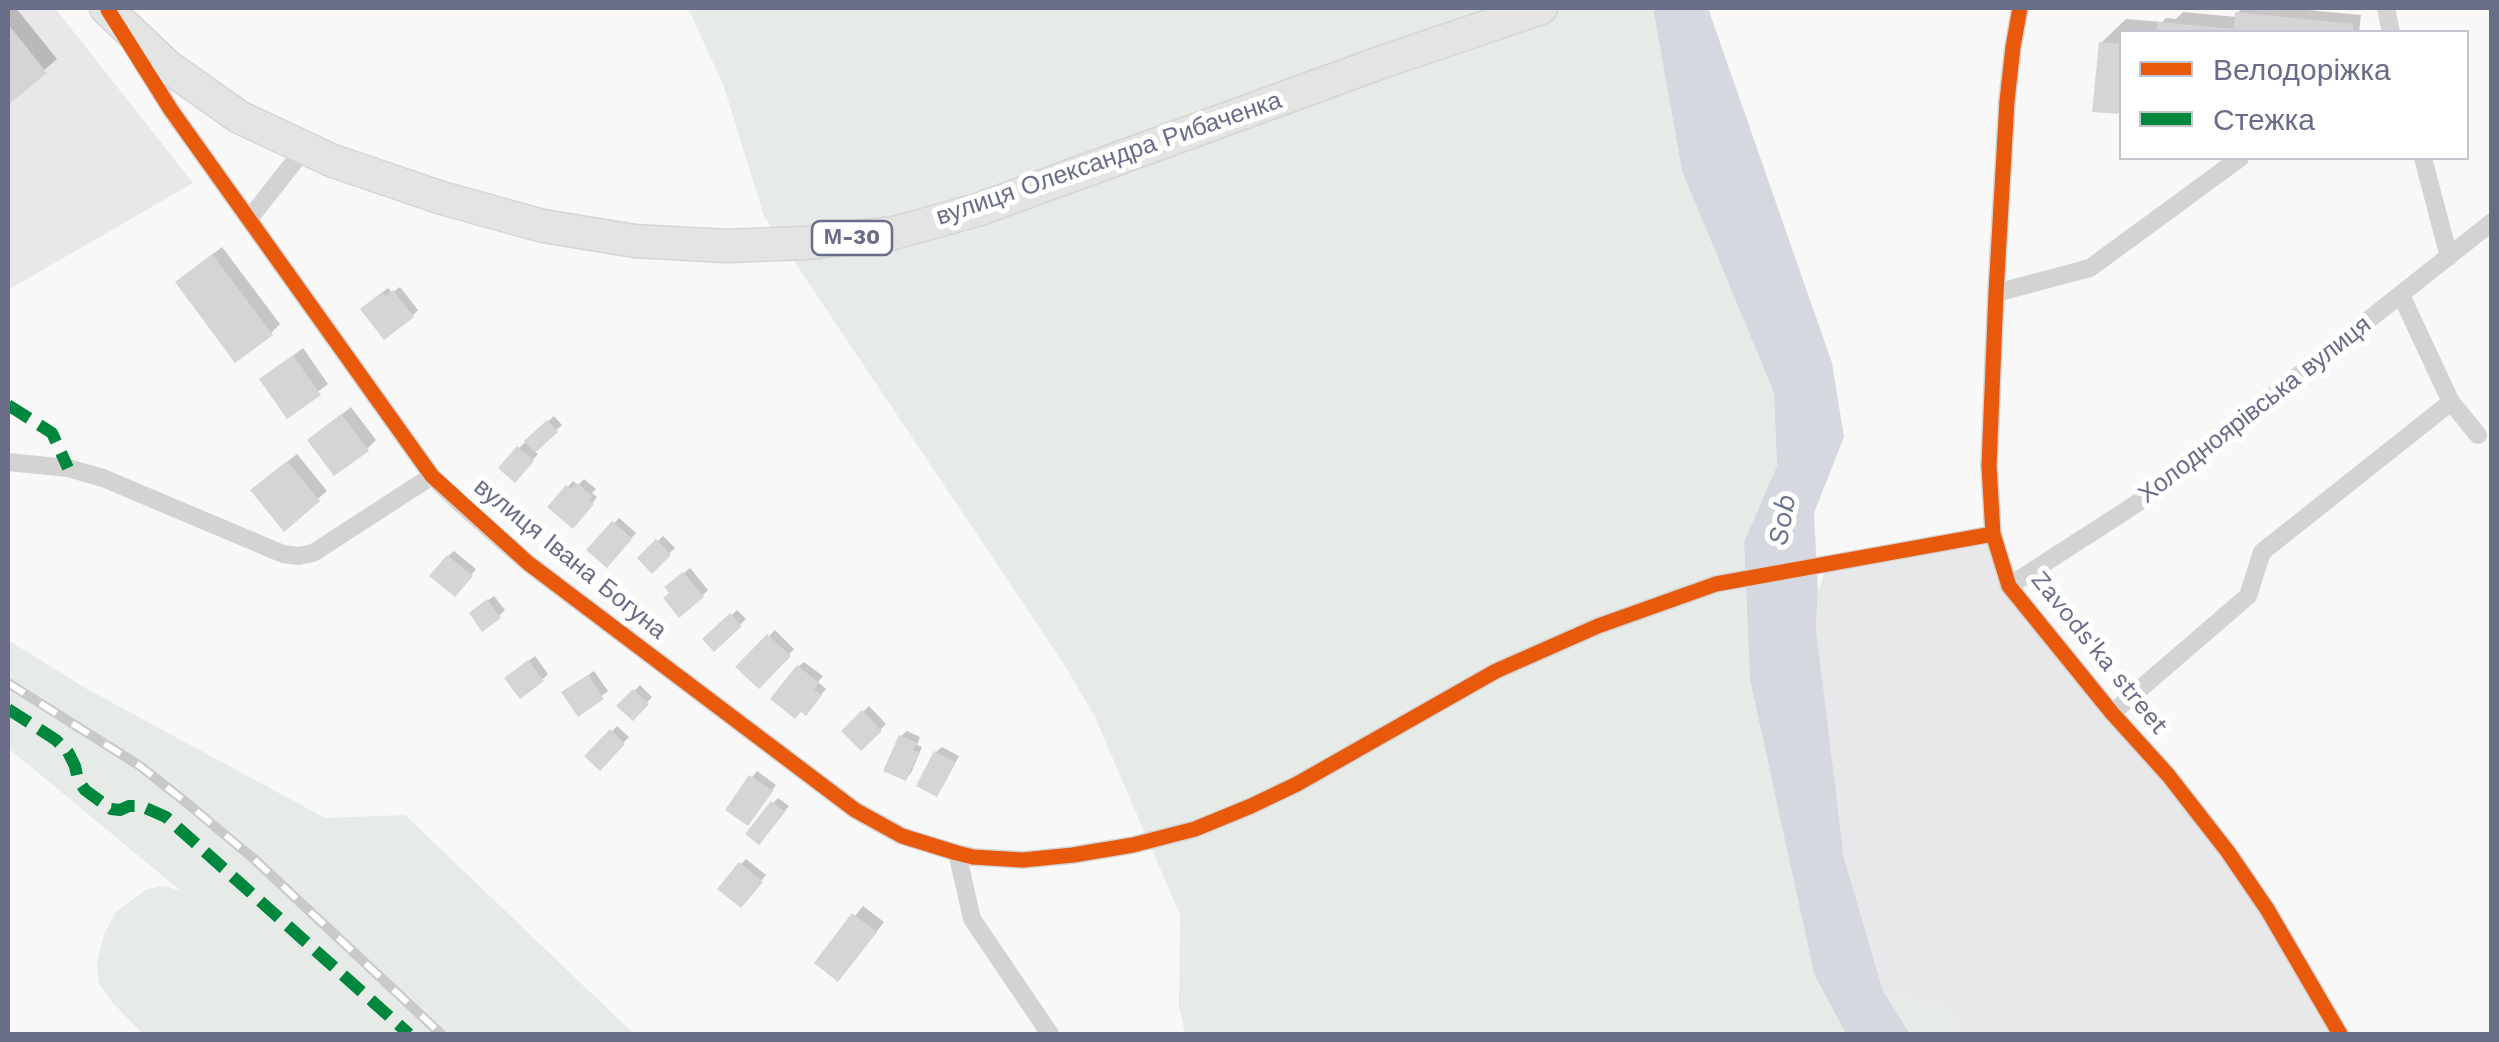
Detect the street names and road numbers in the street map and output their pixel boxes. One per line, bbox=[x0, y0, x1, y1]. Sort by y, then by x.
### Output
street label: вулиця Олександра Рибаченка bbox=[932, 86, 1286, 232]
road number: М-30 bbox=[812, 221, 892, 255]
street label: Холодноярівська вулиця bbox=[2133, 310, 2377, 510]
street label: вулиця Івана Богуна bbox=[468, 472, 672, 646]
street label: Zavods'ka street bbox=[2024, 565, 2174, 741]

